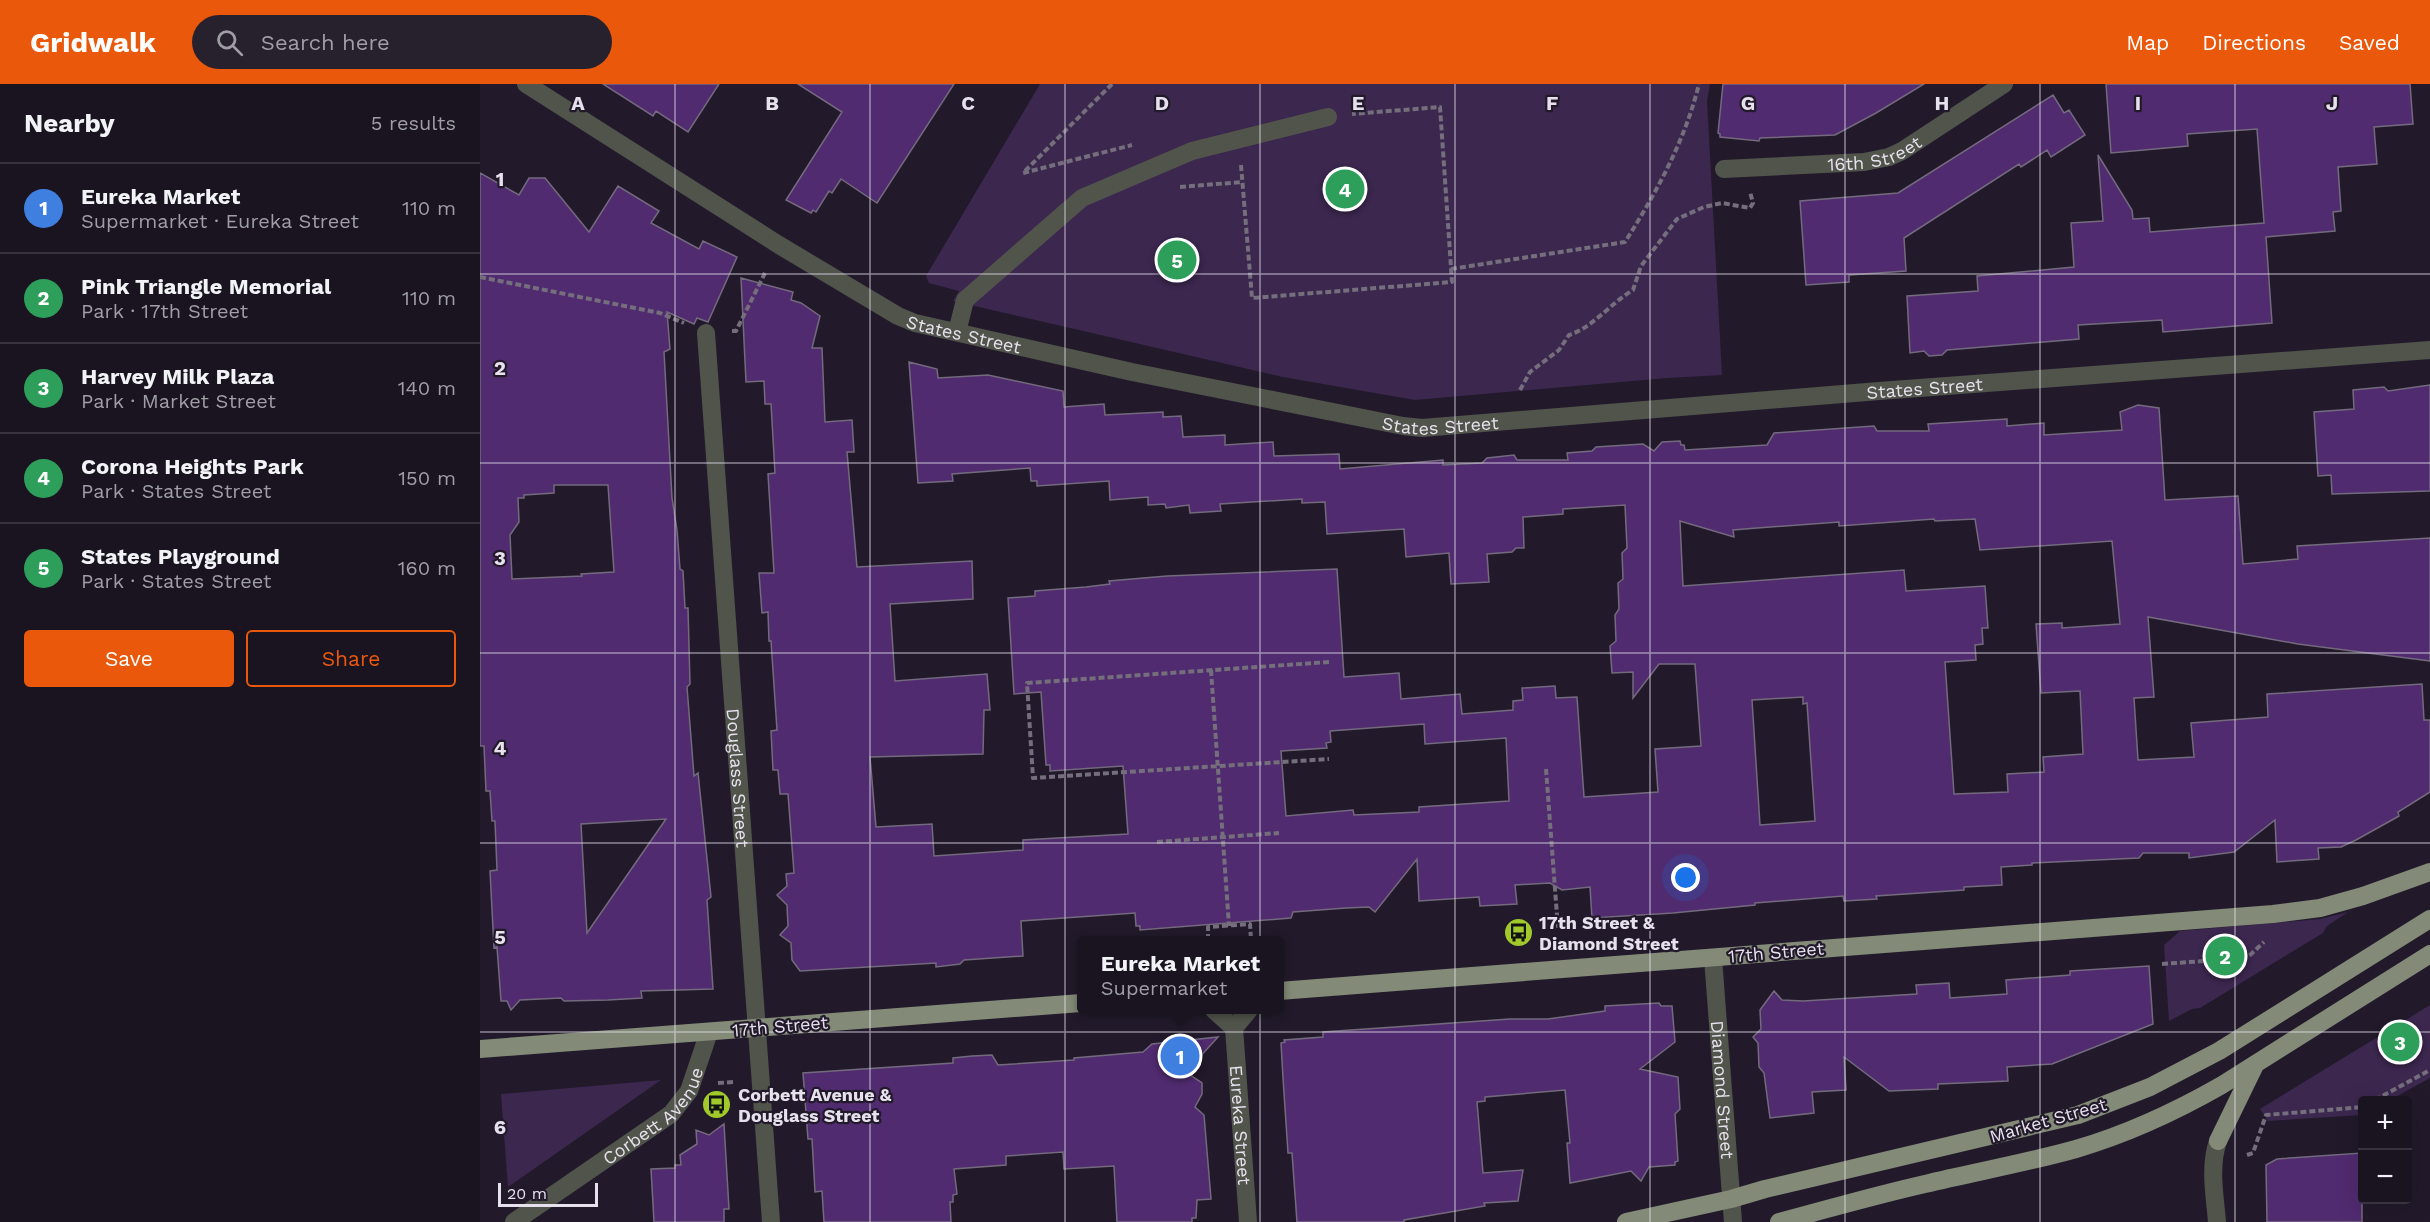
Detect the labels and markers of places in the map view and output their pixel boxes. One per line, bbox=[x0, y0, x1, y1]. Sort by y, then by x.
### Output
pin: 4 bbox=[1326, 166, 1364, 212]
pin: 5 bbox=[1158, 238, 1196, 282]
place label: 17th Street & Diamond Street bbox=[1539, 912, 1679, 954]
bus stop icon: 17th Street & Diamond Street bbox=[1502, 916, 1534, 948]
pin: 2 bbox=[2206, 934, 2244, 978]
pin: 3 bbox=[2380, 1020, 2420, 1064]
pin: 1 bbox=[1160, 1034, 1200, 1078]
place label: Corbett Avenue & Douglass Street bbox=[738, 1084, 892, 1126]
bus stop icon: Corbett Avenue & Douglass Street bbox=[701, 1088, 733, 1120]

